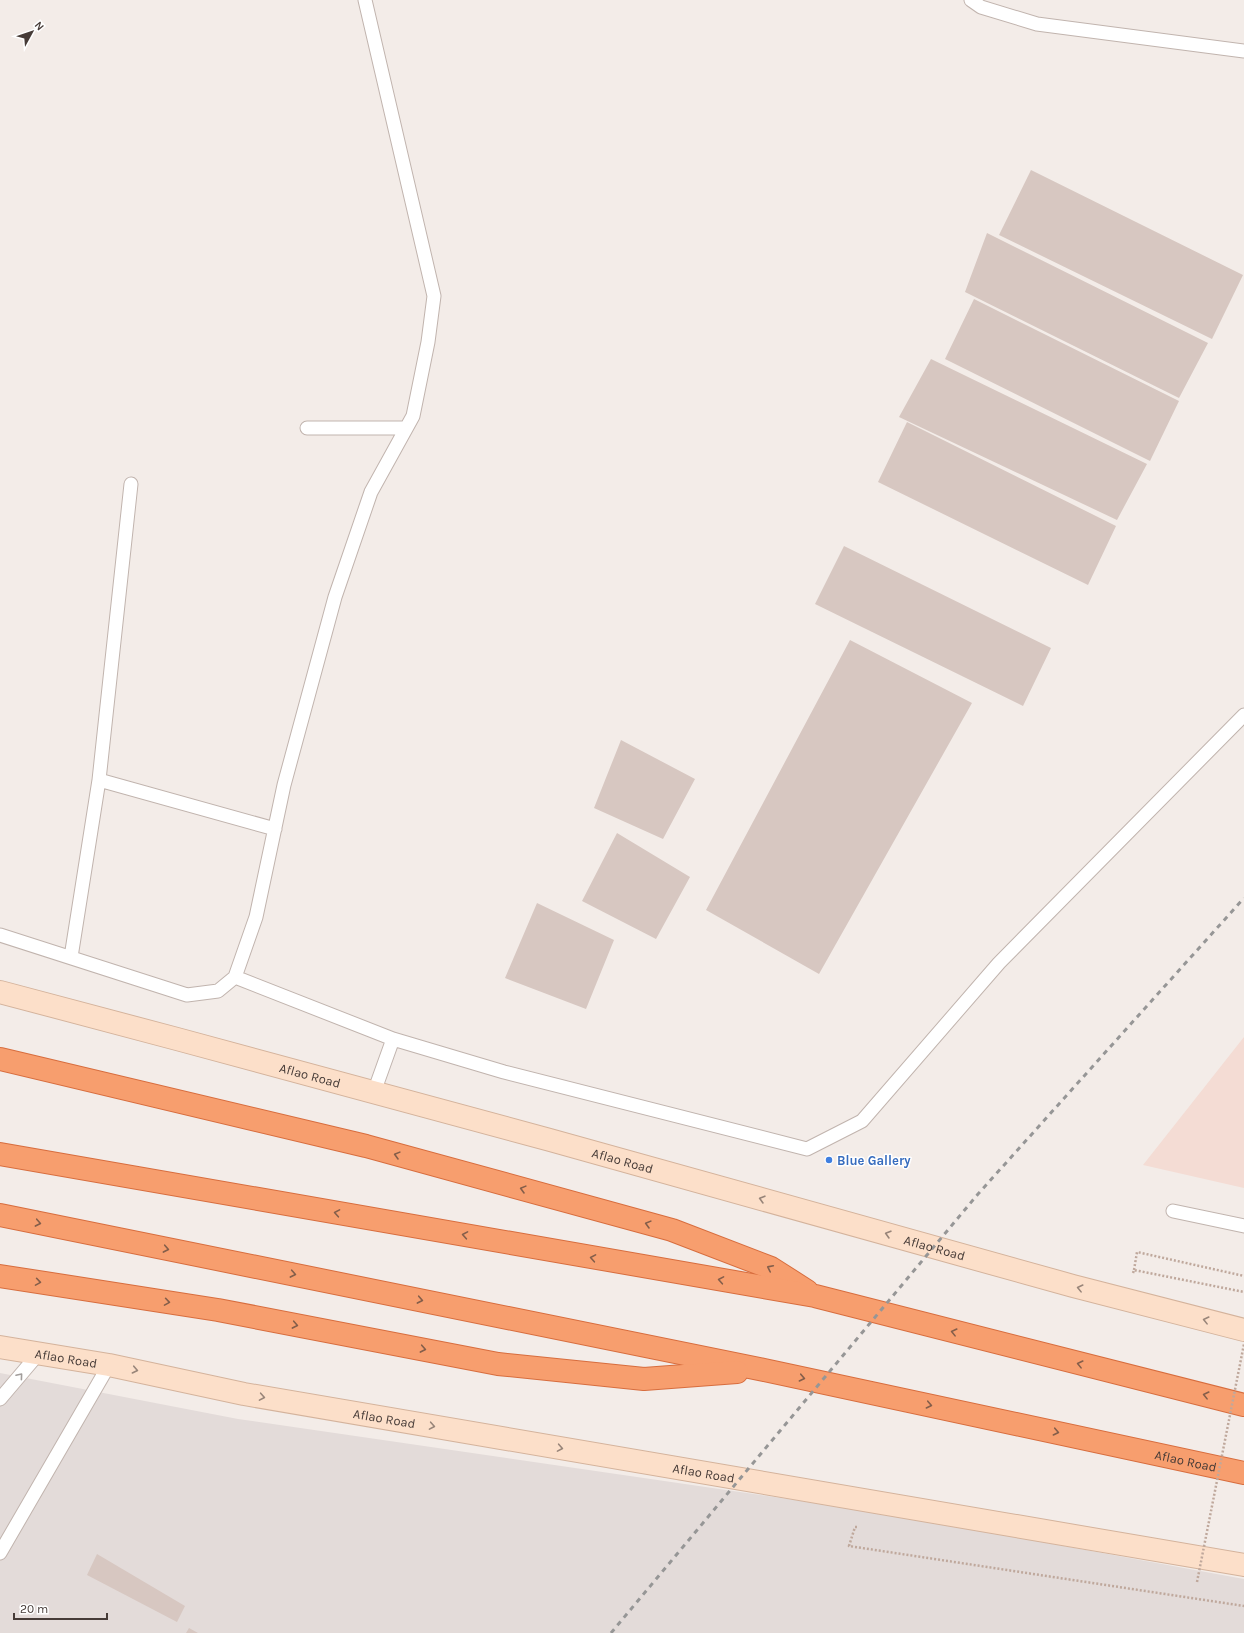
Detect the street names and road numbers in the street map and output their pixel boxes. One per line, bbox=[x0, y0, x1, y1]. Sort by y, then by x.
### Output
street label: Aflao Road bbox=[278, 1060, 342, 1090]
street label: Aflao Road bbox=[590, 1145, 655, 1176]
street label: Aflao Road bbox=[902, 1232, 967, 1263]
street label: Aflao Road bbox=[34, 1345, 98, 1370]
street label: Aflao Road bbox=[352, 1405, 417, 1431]
street label: Aflao Road bbox=[1154, 1447, 1218, 1474]
street label: Aflao Road bbox=[672, 1460, 736, 1485]

